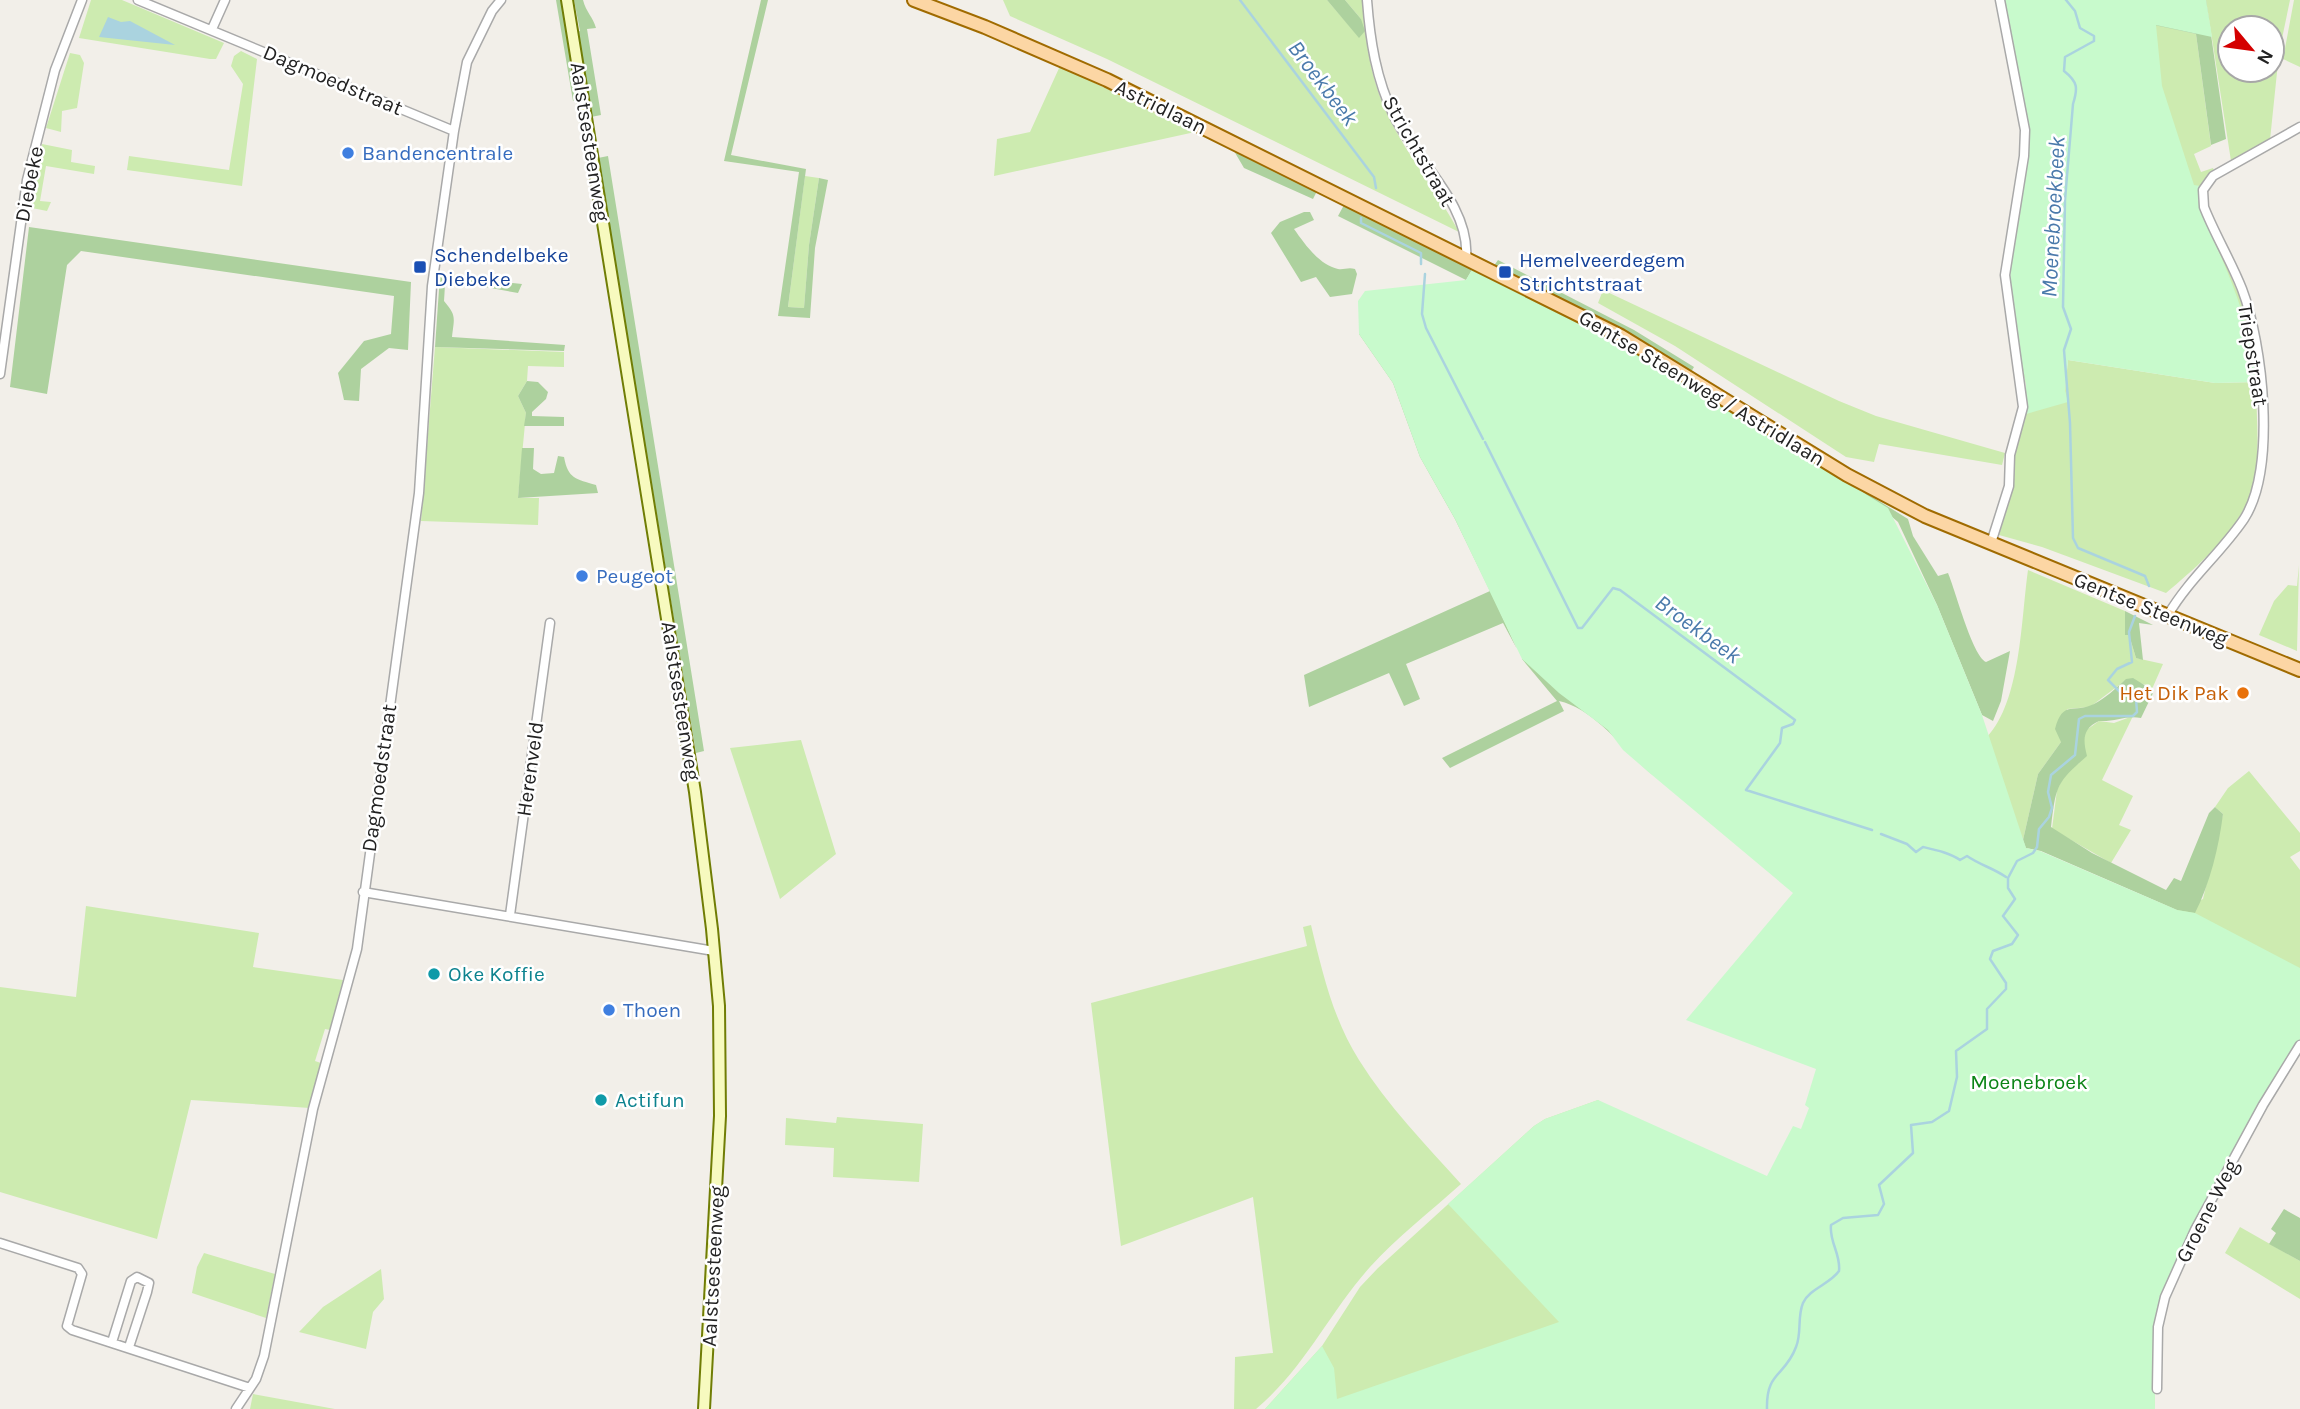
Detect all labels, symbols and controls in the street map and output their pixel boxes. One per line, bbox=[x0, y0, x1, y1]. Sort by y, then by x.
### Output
north arrow bbox=[2216, 14, 2286, 84]
water label: Broekbeek bbox=[1282, 35, 1364, 131]
street label: Dagmoedstraat bbox=[260, 40, 406, 120]
text: N bbox=[2252, 45, 2278, 68]
street label: Aalstsesteenweg bbox=[566, 60, 614, 224]
street label: Astridlaan bbox=[1111, 75, 1211, 139]
street label: Strichtstraat bbox=[1378, 92, 1460, 211]
water label: Moenebroekbeek bbox=[2035, 135, 2071, 298]
place label: Bandencentrale bbox=[362, 141, 513, 165]
street label: Diebeke bbox=[10, 144, 48, 224]
marker: Bandencentrale bbox=[340, 145, 356, 161]
place label: Schendelbeke Diebeke bbox=[434, 243, 569, 291]
place label: Hemelveerdegem Strichtstraat bbox=[1519, 248, 1685, 296]
marker: Schendelbeke Diebeke bbox=[412, 259, 428, 275]
marker: Hemelveerdegem Strichtstraat bbox=[1497, 264, 1513, 280]
street label: Triepstraat bbox=[2233, 302, 2273, 408]
street label: Gentse Steenweg / Astridlaan bbox=[1575, 305, 1829, 471]
place label: Peugeot bbox=[596, 564, 673, 588]
street label: Gentse Steenweg bbox=[2070, 567, 2232, 651]
marker: Peugeot bbox=[574, 568, 590, 584]
water label: Broekbeek bbox=[1650, 589, 1746, 669]
street label: Aalstsesteenweg bbox=[657, 619, 705, 783]
place label: Het Dik Pak bbox=[2119, 681, 2229, 705]
marker: Het Dik Pak bbox=[2235, 685, 2251, 701]
street label: Dagmoedstraat bbox=[357, 702, 401, 854]
street label: Herenveld bbox=[511, 720, 549, 818]
place label: Oke Koffie bbox=[448, 962, 545, 986]
marker: Oke Koffie bbox=[426, 966, 442, 982]
place label: Thoen bbox=[623, 998, 681, 1022]
marker: Thoen bbox=[601, 1002, 617, 1018]
park label: Moenebroek bbox=[1970, 1070, 2088, 1094]
place label: Actifun bbox=[615, 1088, 685, 1112]
marker: Actifun bbox=[593, 1092, 609, 1108]
street label: Groene Weg bbox=[2171, 1155, 2243, 1267]
street label: Aalstsesteenweg bbox=[697, 1185, 729, 1347]

